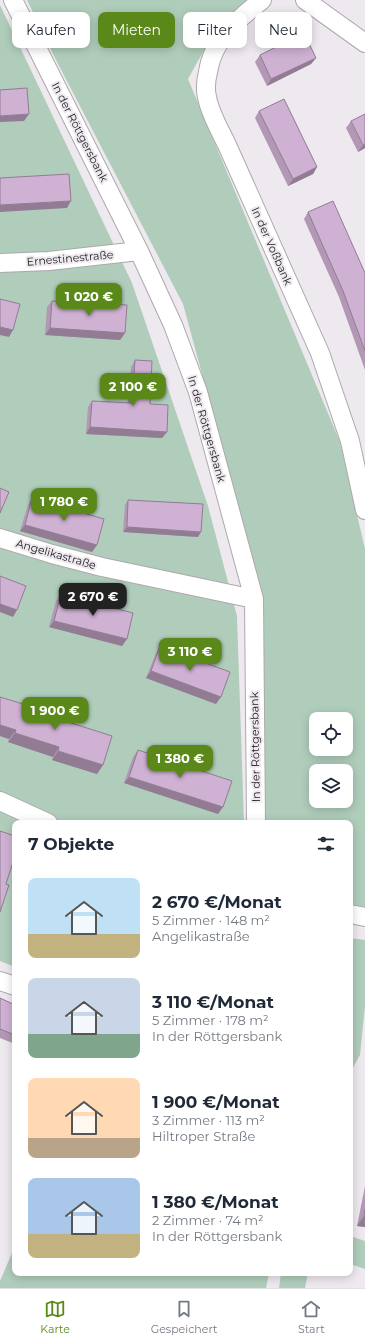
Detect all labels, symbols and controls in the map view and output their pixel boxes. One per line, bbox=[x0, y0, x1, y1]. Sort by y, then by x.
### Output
chip: Kaufen bbox=[12, 12, 90, 48]
chip: Mieten bbox=[98, 12, 175, 48]
chip: Filter bbox=[183, 12, 247, 48]
chip: Neu bbox=[255, 12, 312, 48]
street label: In der Röttgersbank bbox=[49, 80, 111, 185]
street label: In der Voßbank bbox=[248, 205, 296, 288]
street label: Ernestinestraße bbox=[26, 247, 114, 269]
pin: 1 020 € bbox=[52, 283, 126, 317]
text: 1 020 € bbox=[65, 288, 113, 304]
pin: 2 100 € bbox=[96, 373, 170, 407]
street label: In der Röttgersbank bbox=[185, 374, 229, 484]
text: 2 100 € bbox=[109, 378, 157, 394]
pin: 1 780 € bbox=[27, 488, 101, 522]
text: 1 780 € bbox=[40, 493, 88, 509]
street label: Angelikastraße bbox=[14, 536, 98, 572]
pin: 2 670 € bbox=[56, 583, 130, 617]
text: 2 670 € bbox=[68, 588, 118, 604]
pin: 3 110 € bbox=[153, 638, 227, 672]
text: 3 110 € bbox=[168, 643, 212, 659]
street label: In der Röttgersbank bbox=[247, 691, 263, 802]
pin: 1 900 € bbox=[18, 697, 92, 731]
text: 1 900 € bbox=[31, 702, 79, 718]
map controls bbox=[309, 712, 353, 808]
button: locate bbox=[309, 712, 353, 756]
pin: 1 380 € bbox=[143, 745, 217, 779]
text: 1 380 € bbox=[156, 750, 204, 766]
button: layers bbox=[309, 764, 353, 808]
icon: filters bbox=[315, 833, 337, 855]
text: 7 Objekte bbox=[28, 834, 114, 854]
text: 2 670 €/Monat bbox=[152, 892, 282, 912]
icon: home bbox=[60, 894, 108, 942]
text: 5 Zimmer · 148 m² bbox=[152, 912, 270, 928]
text: Angelikastraße bbox=[152, 928, 250, 944]
text: 3 110 €/Monat bbox=[152, 992, 274, 1012]
icon: home bbox=[60, 994, 108, 1042]
text: 5 Zimmer · 178 m² bbox=[152, 1012, 269, 1028]
text: In der Röttgersbank bbox=[152, 1028, 282, 1044]
text: 1 900 €/Monat bbox=[152, 1092, 280, 1112]
icon: home bbox=[60, 1094, 108, 1142]
text: 3 Zimmer · 113 m² bbox=[152, 1112, 265, 1128]
text: Hiltroper Straße bbox=[152, 1128, 255, 1144]
text: 1 380 €/Monat bbox=[152, 1192, 279, 1212]
icon: home bbox=[60, 1194, 108, 1242]
text: 2 Zimmer · 74 m² bbox=[152, 1212, 264, 1228]
text: In der Röttgersbank bbox=[152, 1228, 282, 1244]
tab: Karte bbox=[40, 1298, 70, 1336]
tab: Gespeichert bbox=[151, 1298, 217, 1336]
tab: Start bbox=[298, 1298, 325, 1336]

